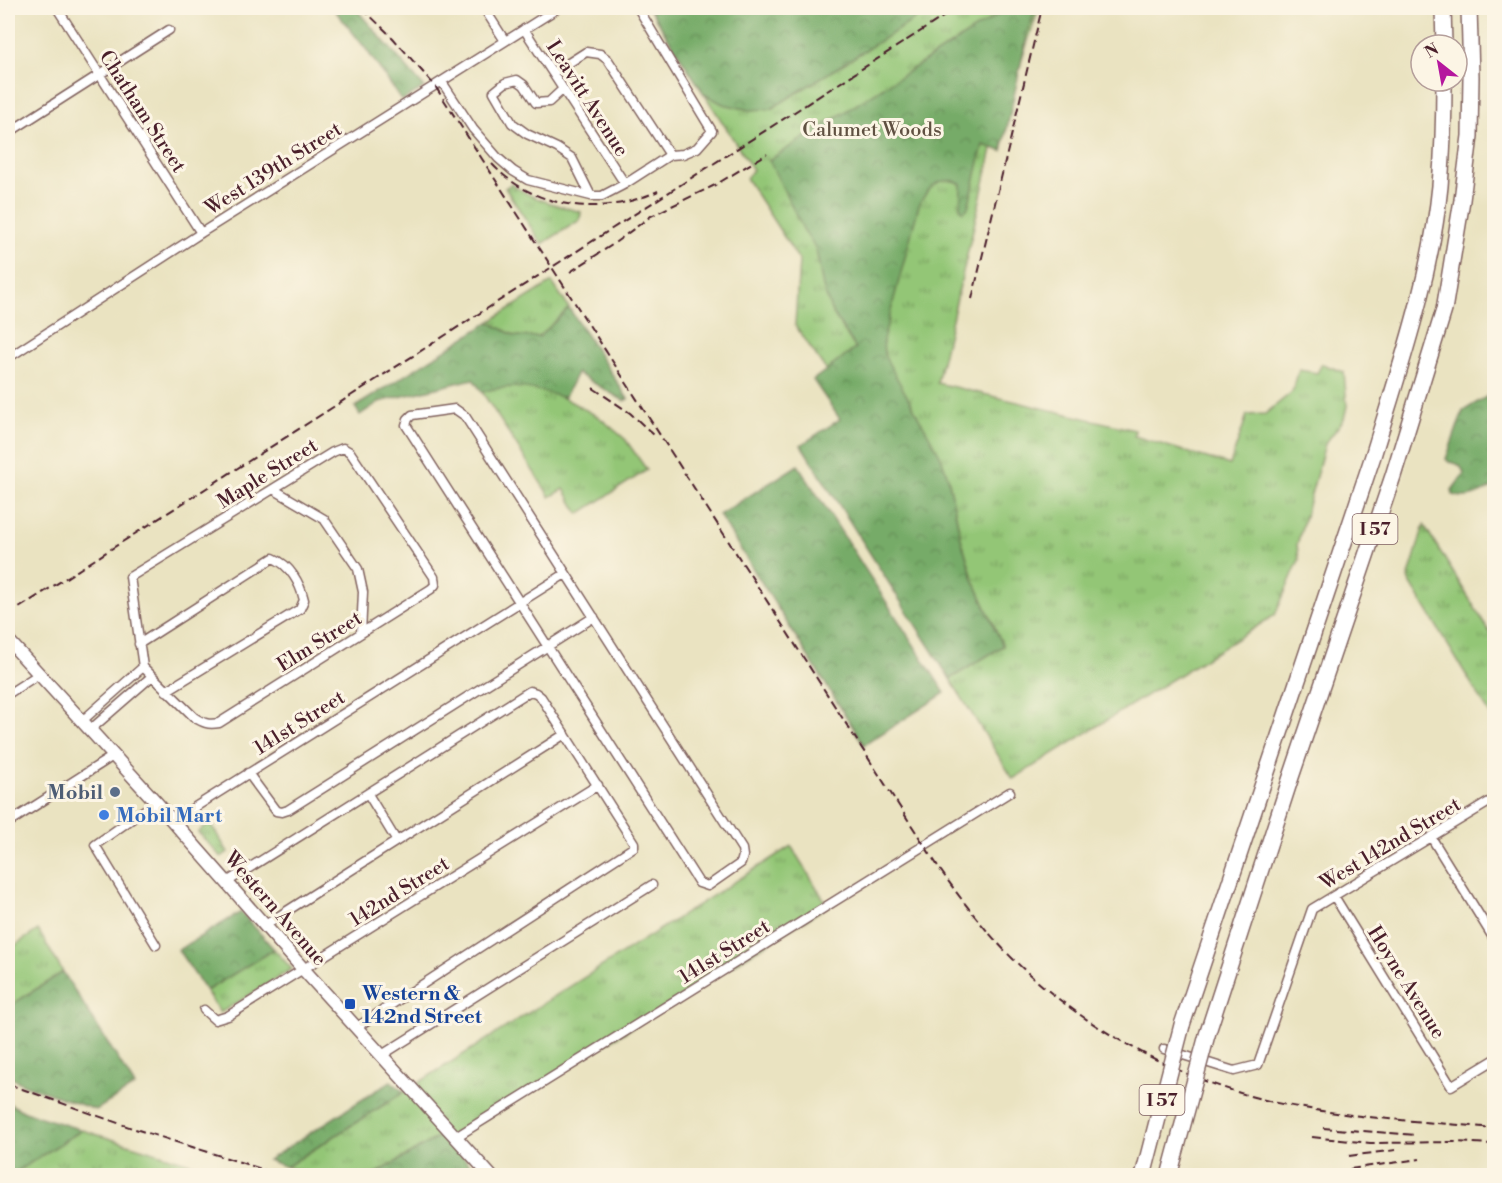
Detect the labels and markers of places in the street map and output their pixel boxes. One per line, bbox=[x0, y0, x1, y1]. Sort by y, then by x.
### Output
place label: Mobil bbox=[47, 781, 103, 806]
marker: Mobil bbox=[108, 785, 122, 799]
place label: Mobil Mart bbox=[116, 804, 223, 829]
marker: Mobil Mart bbox=[97, 808, 111, 822]
place label: Western & 142nd Street bbox=[361, 982, 483, 1030]
marker: Western & 142nd Street bbox=[343, 997, 357, 1011]

